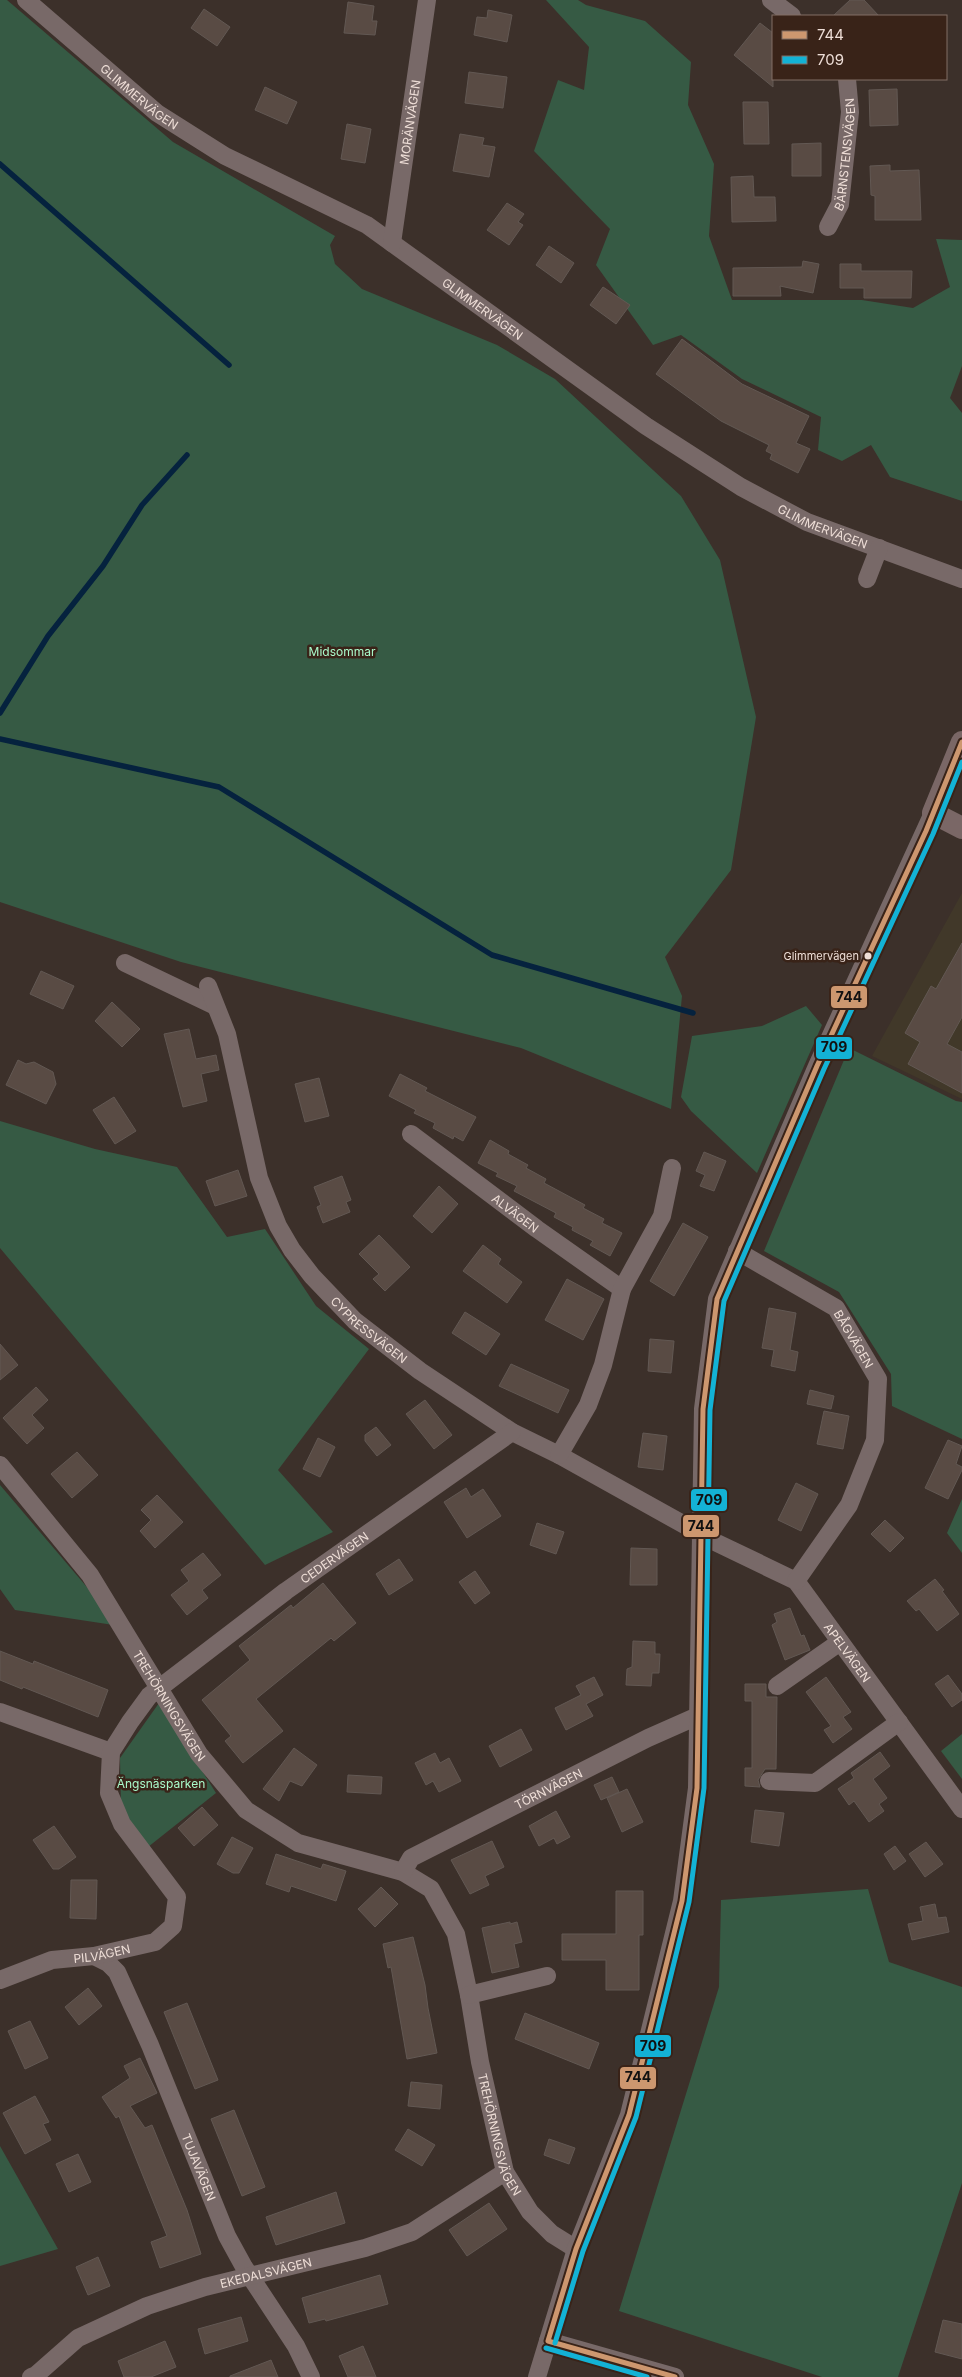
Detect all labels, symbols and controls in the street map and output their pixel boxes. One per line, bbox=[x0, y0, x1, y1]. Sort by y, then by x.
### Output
legend bbox=[772, 15, 947, 80]
text: 744 bbox=[817, 25, 844, 44]
text: 709 bbox=[817, 50, 844, 69]
street label: GLIMMERVÄGEN bbox=[98, 60, 181, 132]
street label: MORÄNVÄGEN bbox=[396, 79, 423, 166]
street label: BÄRNSTENSVÄGEN bbox=[830, 97, 858, 213]
street label: GLIMMERVÄGEN bbox=[439, 274, 526, 343]
street label: GLIMMERVÄGEN bbox=[775, 500, 870, 551]
park label: Midsommar bbox=[309, 644, 376, 659]
place label: Glimmervägen bbox=[784, 949, 859, 963]
marker: Glimmervägen bbox=[863, 951, 873, 961]
line badge: 744 bbox=[830, 985, 868, 1009]
text: 744 bbox=[836, 988, 862, 1005]
line badge: 709 bbox=[815, 1036, 853, 1060]
text: 709 bbox=[821, 1038, 847, 1055]
street label: ALVÄGEN bbox=[489, 1190, 542, 1235]
street label: CYPRESSVÄGEN bbox=[328, 1293, 410, 1366]
street label: BÅGVÄGEN bbox=[831, 1307, 877, 1371]
line badge: 709 bbox=[690, 1488, 728, 1512]
text: 709 bbox=[696, 1491, 722, 1508]
line badge: 744 bbox=[682, 1514, 720, 1538]
text: 744 bbox=[688, 1517, 714, 1534]
street label: CEDERVÄGEN bbox=[297, 1528, 371, 1586]
street label: APELVÄGEN bbox=[821, 1620, 874, 1685]
street label: TREHÖRNINGSVÄGEN bbox=[130, 1647, 209, 1764]
street label: TÖRNVÄGEN bbox=[512, 1765, 585, 1812]
park label: Ängsnäsparken bbox=[117, 1776, 205, 1791]
street label: PILVÄGEN bbox=[73, 1940, 132, 1965]
line badge: 709 bbox=[634, 2034, 672, 2058]
text: 709 bbox=[640, 2037, 666, 2054]
line badge: 744 bbox=[619, 2066, 657, 2090]
text: 744 bbox=[625, 2068, 651, 2085]
street label: TREHÖRNINGSVÄGEN bbox=[475, 2072, 525, 2198]
street label: TUJAVÄGEN bbox=[179, 2131, 219, 2203]
street label: EKEDALSVÄGEN bbox=[218, 2254, 313, 2291]

